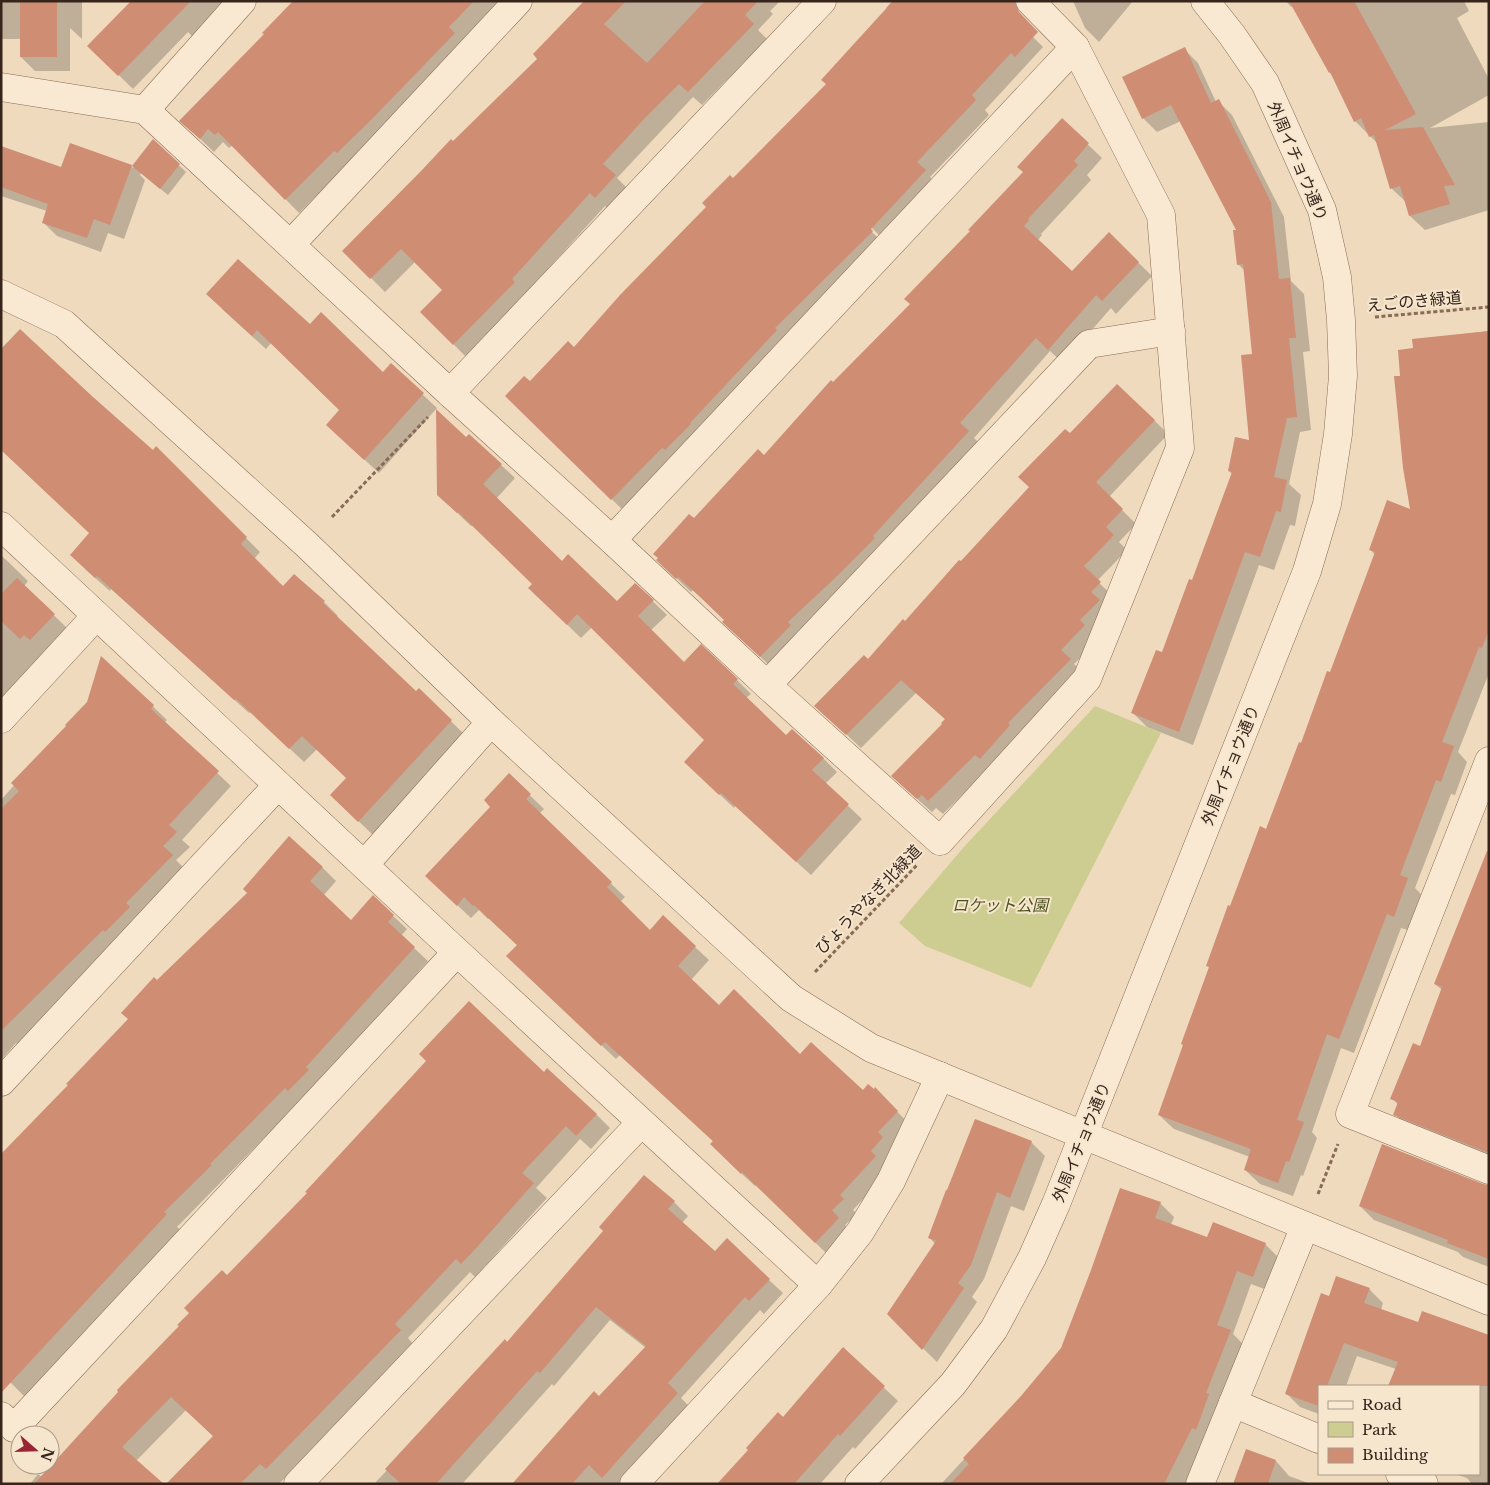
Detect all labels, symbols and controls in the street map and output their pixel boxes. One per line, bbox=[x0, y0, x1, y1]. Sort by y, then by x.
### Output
street label: 外周イチョウ通り bbox=[1264, 98, 1332, 224]
street label: えごのき緑道 bbox=[1366, 287, 1462, 315]
street label: 外周イチョウ通り bbox=[1197, 702, 1263, 828]
street label: びょうやなぎ北緑道 bbox=[811, 840, 925, 958]
park label: ロケット公園 bbox=[952, 895, 1050, 915]
street label: 外周イチョウ通り bbox=[1048, 1079, 1114, 1205]
legend bbox=[1318, 1385, 1480, 1475]
text: Road bbox=[1362, 1395, 1402, 1414]
text: Park bbox=[1362, 1420, 1398, 1439]
north arrow bbox=[10, 1425, 60, 1475]
text: N bbox=[37, 1445, 58, 1464]
text: Building bbox=[1362, 1445, 1429, 1464]

